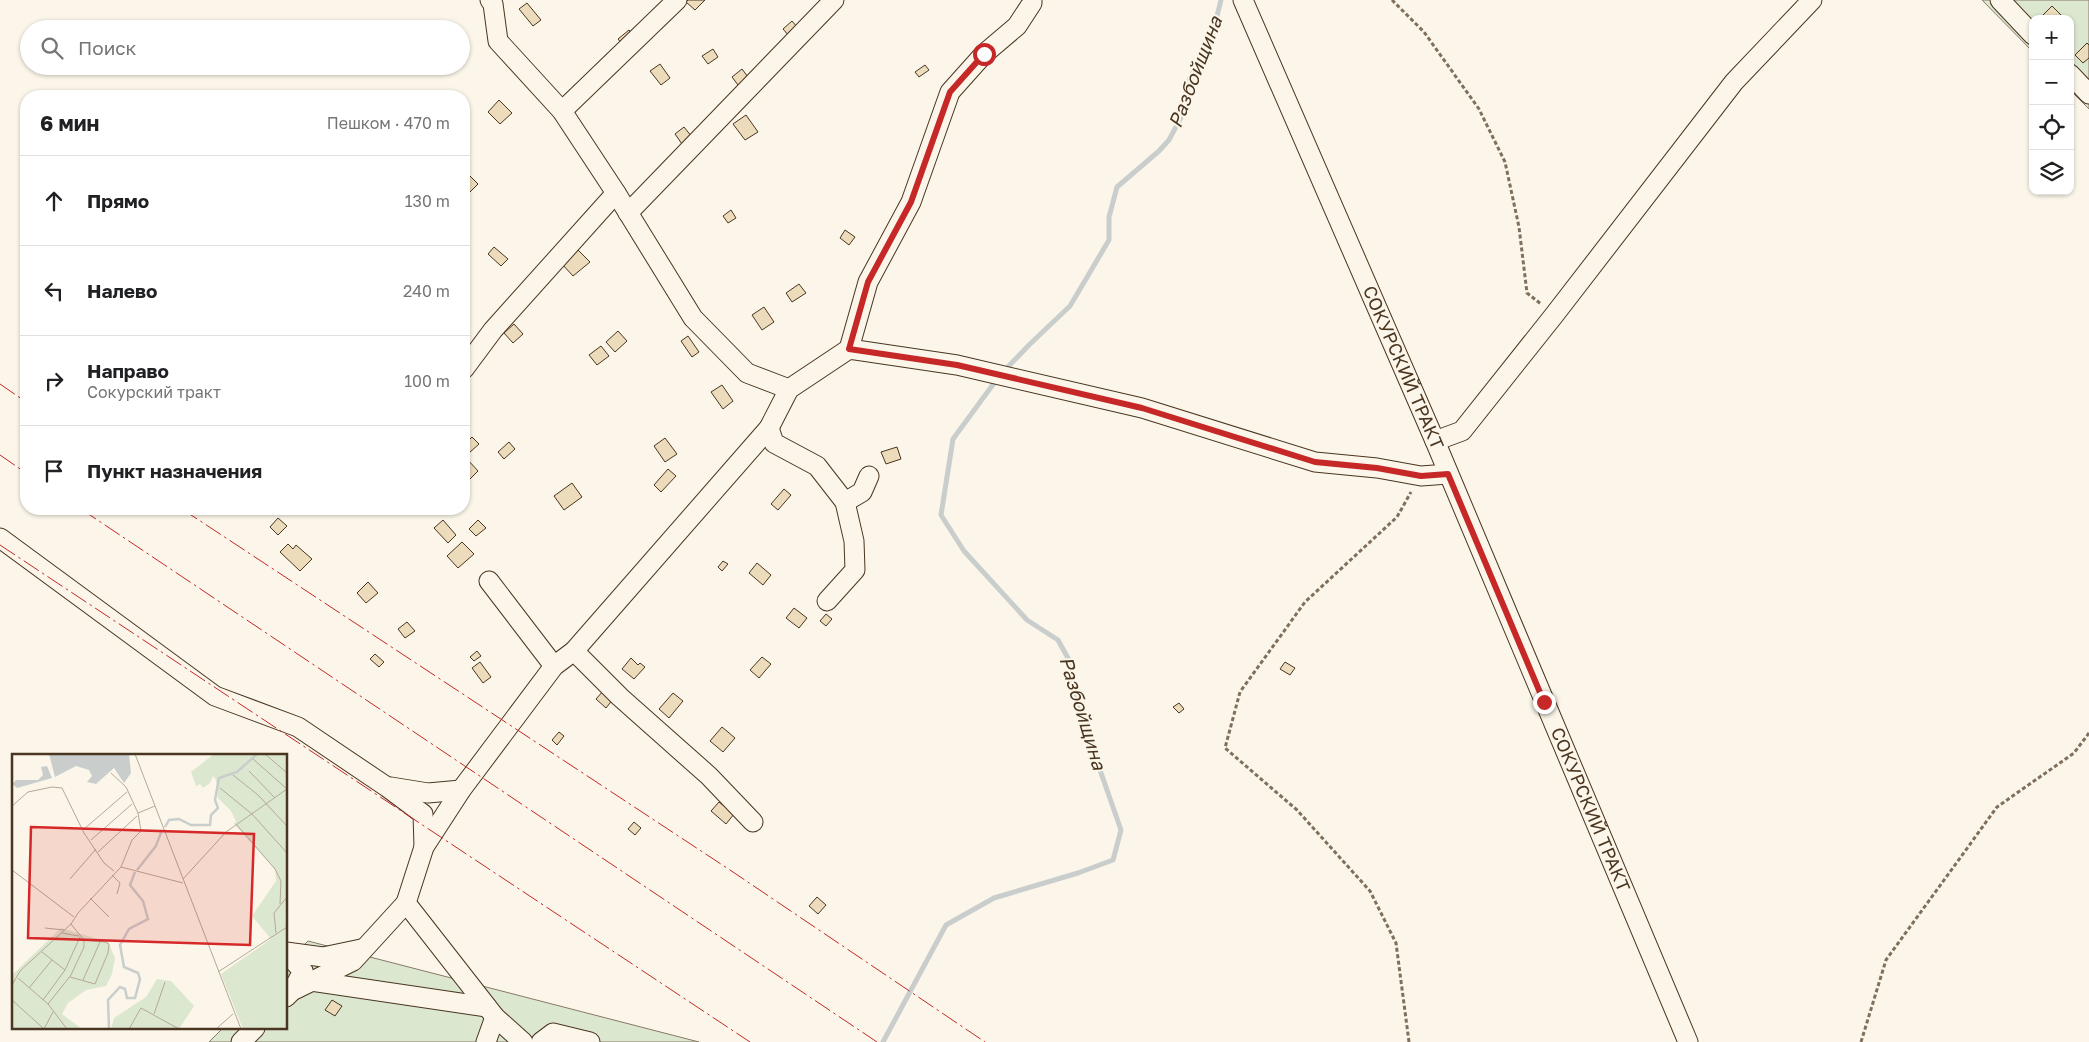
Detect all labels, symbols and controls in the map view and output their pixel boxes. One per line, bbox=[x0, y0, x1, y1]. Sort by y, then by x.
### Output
water label: Разбойщина bbox=[1163, 12, 1227, 131]
map controls bbox=[2029, 15, 2074, 195]
button: + bbox=[2029, 15, 2074, 60]
search box bbox=[20, 20, 470, 75]
icon: search bbox=[38, 34, 66, 62]
text: Поиск bbox=[78, 36, 137, 59]
route start bbox=[973, 43, 996, 66]
button: − bbox=[2029, 60, 2074, 105]
button: locate bbox=[2029, 105, 2074, 150]
text: 6 мин bbox=[40, 110, 99, 136]
text: Пешком · 470 m bbox=[327, 113, 450, 133]
button: layers bbox=[2029, 150, 2074, 195]
icon: ahead bbox=[40, 187, 68, 215]
text: Прямо bbox=[87, 189, 149, 212]
text: 130 m bbox=[405, 191, 450, 211]
icon: left bbox=[40, 277, 68, 305]
text: Налево bbox=[87, 279, 157, 302]
text: 240 m bbox=[403, 281, 450, 301]
street label: СОКУРСКИЙ ТРАКТ bbox=[1359, 282, 1449, 452]
text: Направо bbox=[87, 359, 169, 382]
icon: right bbox=[40, 367, 68, 395]
text: 100 m bbox=[404, 371, 450, 391]
text: Сокурский тракт bbox=[87, 382, 221, 402]
icon: arrive bbox=[40, 457, 68, 485]
text: Пункт назначения bbox=[87, 459, 262, 482]
water label: Разбойщина bbox=[1055, 653, 1112, 774]
route end bbox=[1533, 691, 1556, 714]
street label: СОКУРСКИЙ ТРАКТ bbox=[1547, 724, 1635, 895]
inset map bbox=[12, 754, 288, 1030]

